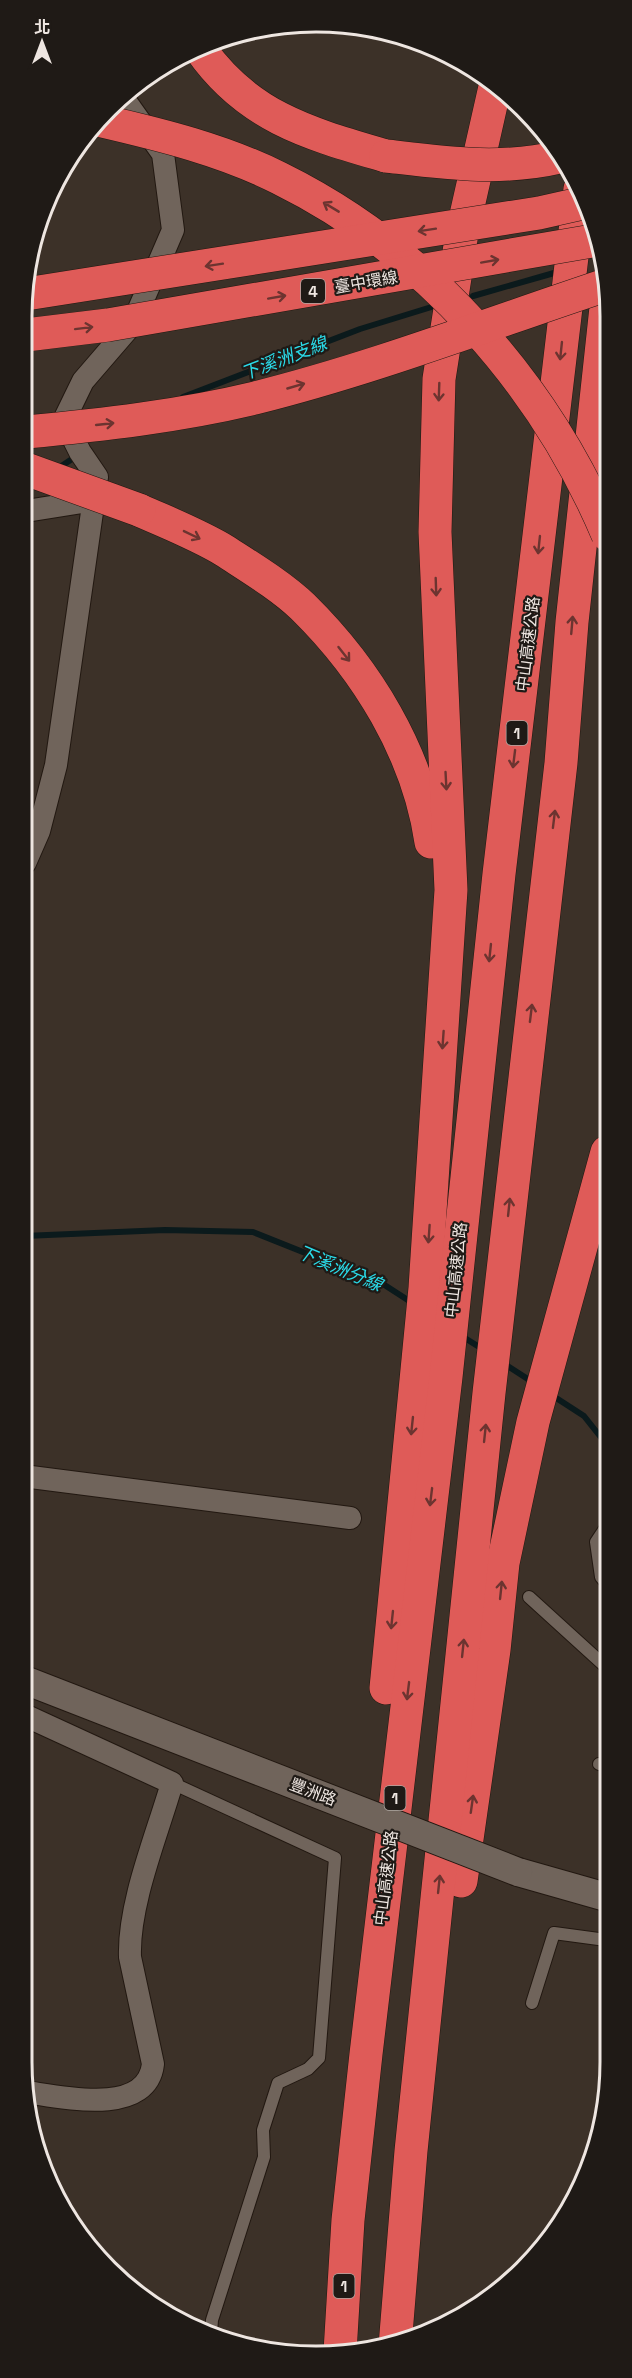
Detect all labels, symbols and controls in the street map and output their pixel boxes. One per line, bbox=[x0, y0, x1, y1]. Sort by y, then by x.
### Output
north arrow bbox=[12, 12, 72, 72]
text: 北 bbox=[34, 17, 50, 38]
one-way arrow bbox=[323, 200, 340, 212]
one-way arrow bbox=[418, 225, 437, 236]
one-way arrow bbox=[479, 255, 499, 266]
one-way arrow bbox=[204, 259, 224, 270]
street label: 臺中環線 bbox=[333, 266, 399, 298]
road number: 4 bbox=[301, 279, 325, 303]
one-way arrow bbox=[267, 291, 286, 302]
one-way arrow bbox=[74, 323, 94, 334]
water label: 下溪洲支線 bbox=[238, 330, 332, 385]
one-way arrow bbox=[555, 341, 566, 361]
one-way arrow bbox=[286, 380, 305, 391]
one-way arrow bbox=[433, 381, 445, 401]
one-way arrow bbox=[95, 419, 115, 430]
one-way arrow bbox=[183, 530, 201, 542]
one-way arrow bbox=[533, 534, 544, 554]
one-way arrow bbox=[431, 576, 442, 596]
street label: 中山高速公路 bbox=[512, 595, 544, 693]
one-way arrow bbox=[567, 616, 578, 636]
one-way arrow bbox=[338, 646, 351, 662]
road number: 1 bbox=[506, 721, 528, 745]
one-way arrow bbox=[508, 749, 519, 769]
one-way arrow bbox=[440, 771, 451, 791]
one-way arrow bbox=[549, 810, 560, 830]
one-way arrow bbox=[485, 943, 496, 962]
one-way arrow bbox=[526, 1004, 537, 1024]
one-way arrow bbox=[437, 1029, 448, 1049]
one-way arrow bbox=[504, 1197, 515, 1217]
street label: 中山高速公路 bbox=[441, 1221, 471, 1319]
one-way arrow bbox=[423, 1224, 434, 1244]
water label: 下溪洲分線 bbox=[294, 1240, 388, 1297]
one-way arrow bbox=[406, 1415, 417, 1435]
one-way arrow bbox=[479, 1424, 490, 1444]
one-way arrow bbox=[425, 1487, 436, 1507]
one-way arrow bbox=[495, 1581, 506, 1600]
one-way arrow bbox=[387, 1609, 398, 1629]
one-way arrow bbox=[458, 1639, 469, 1659]
one-way arrow bbox=[402, 1681, 413, 1700]
street label: 豐洲路 bbox=[287, 1774, 339, 1810]
road number: 1 bbox=[384, 1786, 406, 1810]
one-way arrow bbox=[467, 1795, 478, 1815]
street label: 中山高速公路 bbox=[370, 1829, 402, 1927]
one-way arrow bbox=[434, 1875, 445, 1895]
road number: 1 bbox=[334, 2274, 354, 2298]

